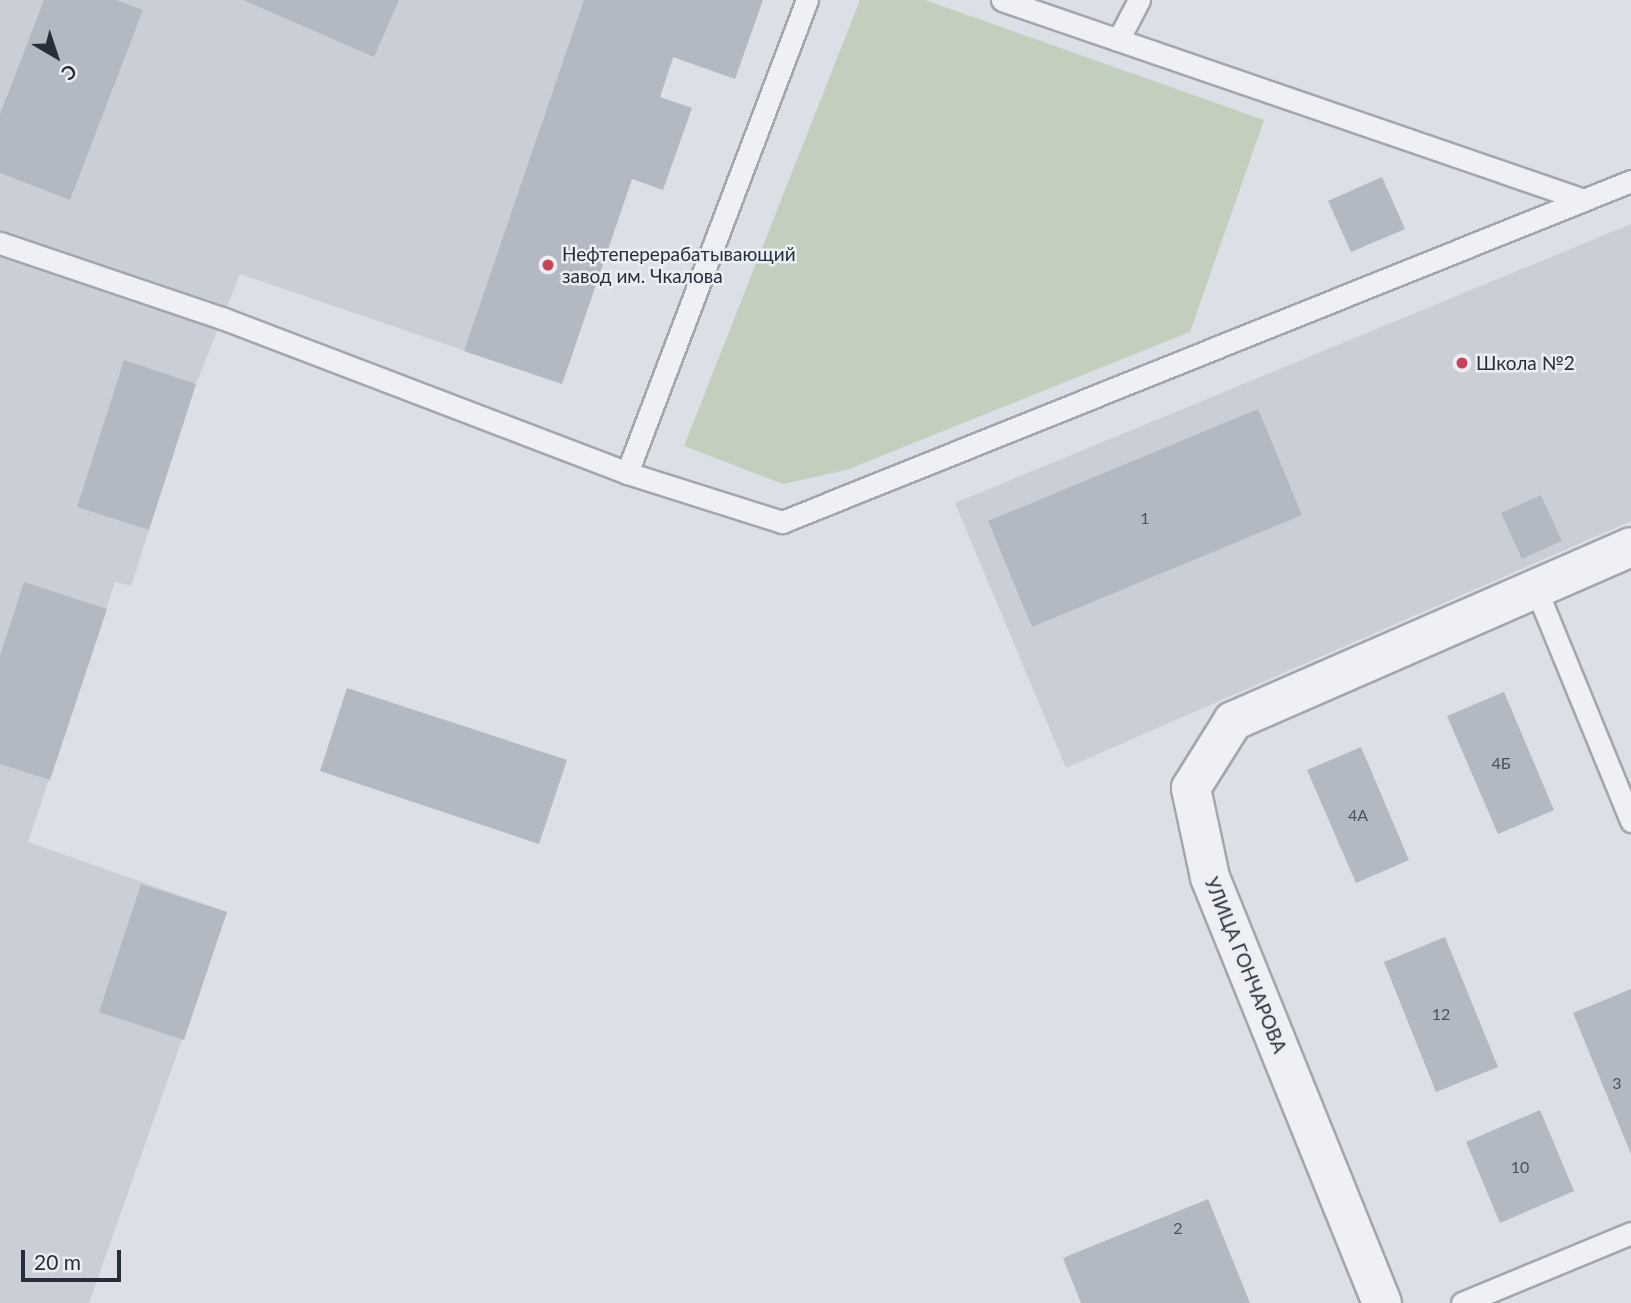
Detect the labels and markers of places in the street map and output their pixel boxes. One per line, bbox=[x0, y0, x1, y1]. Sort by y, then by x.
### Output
place label: Нефтеперерабатывающий завод им. Чкалова bbox=[562, 243, 796, 287]
marker: Нефтеперерабатывающий завод им. Чкалова bbox=[540, 257, 556, 273]
place label: Школа №2 bbox=[1476, 352, 1575, 374]
marker: Школа №2 bbox=[1454, 355, 1470, 371]

